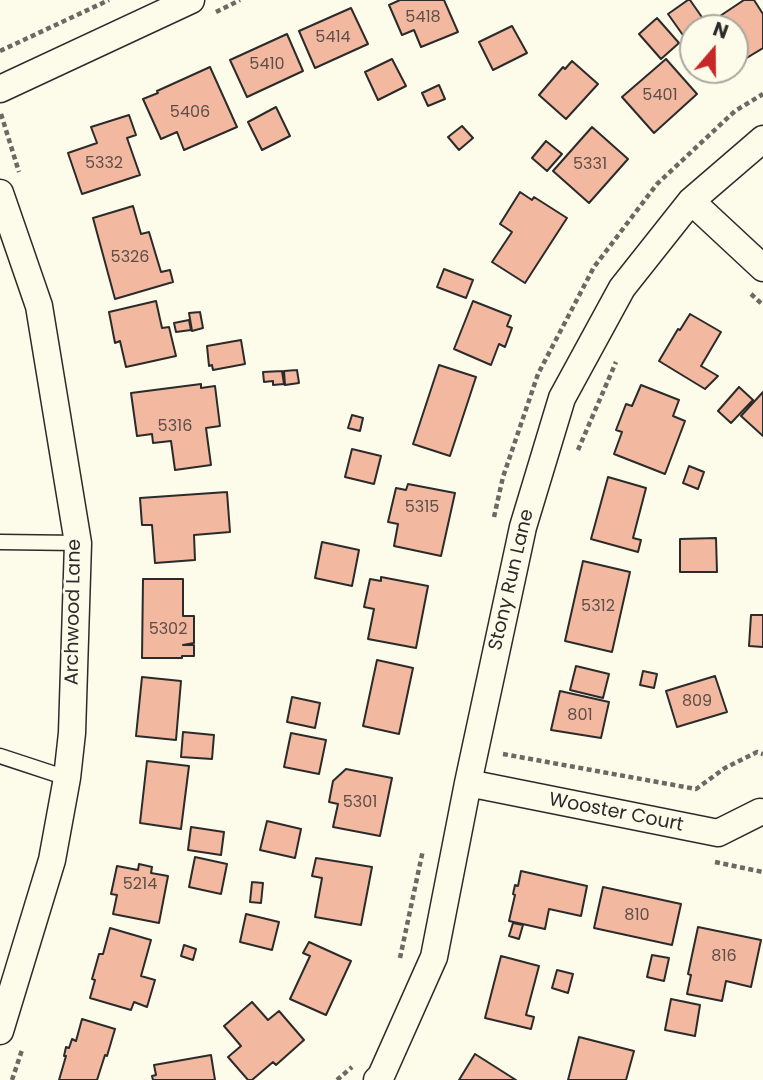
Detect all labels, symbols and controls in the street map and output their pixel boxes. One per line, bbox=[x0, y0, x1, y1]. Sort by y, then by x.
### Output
house number: 5418 bbox=[405, 8, 441, 28]
north arrow bbox=[679, 14, 749, 84]
text: N bbox=[709, 16, 732, 46]
house number: 5414 bbox=[315, 28, 351, 48]
house number: 5410 bbox=[249, 55, 285, 75]
house number: 5401 bbox=[642, 86, 678, 106]
house number: 5406 bbox=[170, 103, 210, 123]
house number: 5332 bbox=[85, 154, 123, 174]
house number: 5331 bbox=[573, 155, 607, 175]
house number: 5326 bbox=[111, 248, 149, 268]
house number: 5316 bbox=[158, 417, 192, 437]
house number: 5315 bbox=[405, 498, 439, 518]
street label: Stony Run Lane bbox=[485, 507, 539, 653]
street label: Archwood Lane bbox=[61, 539, 87, 685]
house number: 5312 bbox=[581, 597, 615, 617]
house number: 5302 bbox=[149, 620, 187, 640]
house number: 809 bbox=[682, 692, 712, 712]
house number: 801 bbox=[567, 706, 593, 726]
street label: Wooster Court bbox=[547, 789, 685, 837]
house number: 5301 bbox=[343, 793, 377, 813]
house number: 5214 bbox=[123, 875, 157, 895]
house number: 810 bbox=[624, 906, 650, 926]
house number: 816 bbox=[711, 947, 737, 967]

